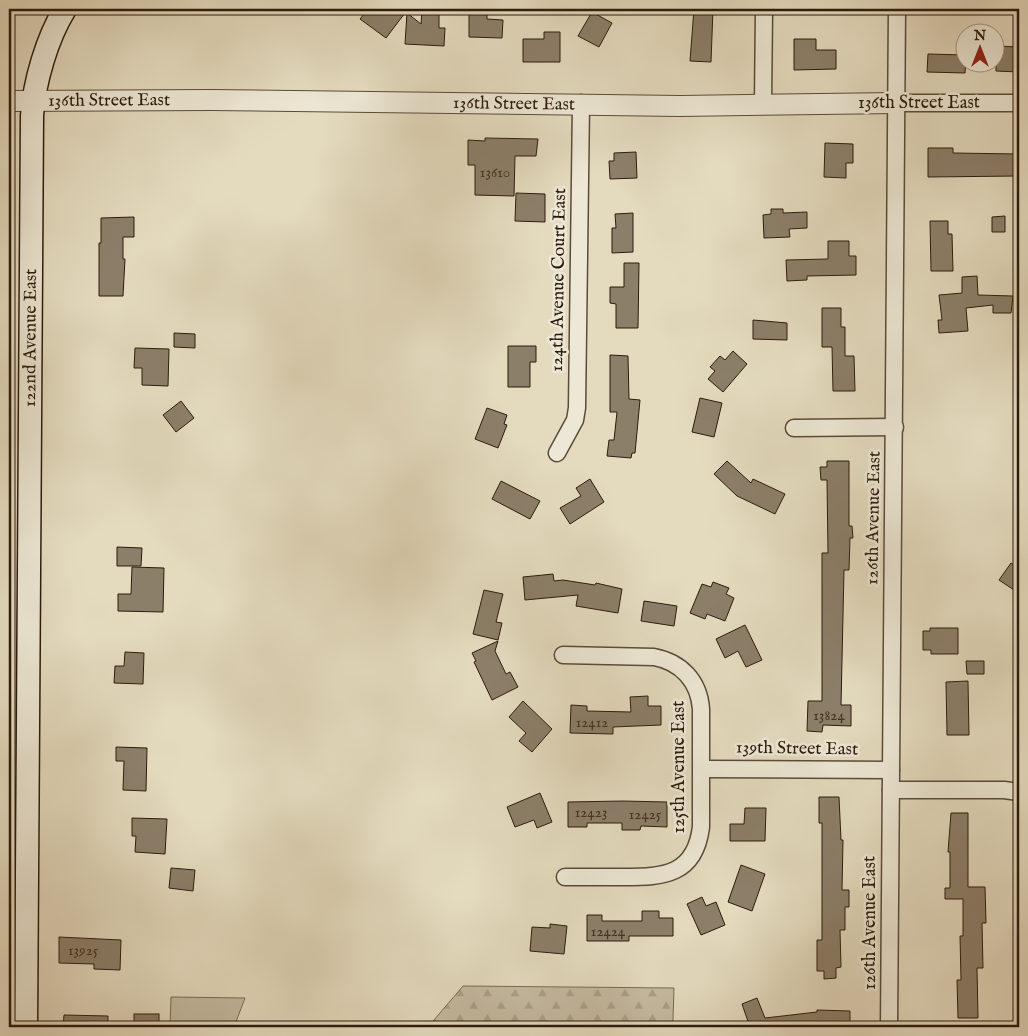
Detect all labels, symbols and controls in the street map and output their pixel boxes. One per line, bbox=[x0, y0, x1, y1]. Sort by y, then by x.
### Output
north arrow bbox=[956, 22, 1006, 72]
text: N bbox=[973, 27, 986, 45]
street label: 136th Street East bbox=[48, 89, 170, 112]
street label: 136th Street East bbox=[453, 92, 575, 116]
street label: 136th Street East bbox=[858, 92, 980, 115]
house number: 13610 bbox=[480, 163, 510, 182]
street label: 124th Avenue Court East bbox=[546, 188, 572, 372]
street label: 122nd Avenue East bbox=[19, 269, 42, 407]
street label: 126th Avenue East bbox=[861, 451, 887, 585]
street label: 125th Avenue East bbox=[668, 701, 691, 834]
house number: 13824 bbox=[813, 706, 845, 725]
house number: 12412 bbox=[576, 713, 608, 732]
street label: 139th Street East bbox=[736, 736, 858, 762]
house number: 12423 bbox=[575, 803, 607, 822]
house number: 12425 bbox=[629, 805, 662, 824]
street label: 126th Avenue East bbox=[859, 856, 882, 990]
house number: 12424 bbox=[591, 922, 626, 941]
house number: 13925 bbox=[68, 941, 99, 960]

